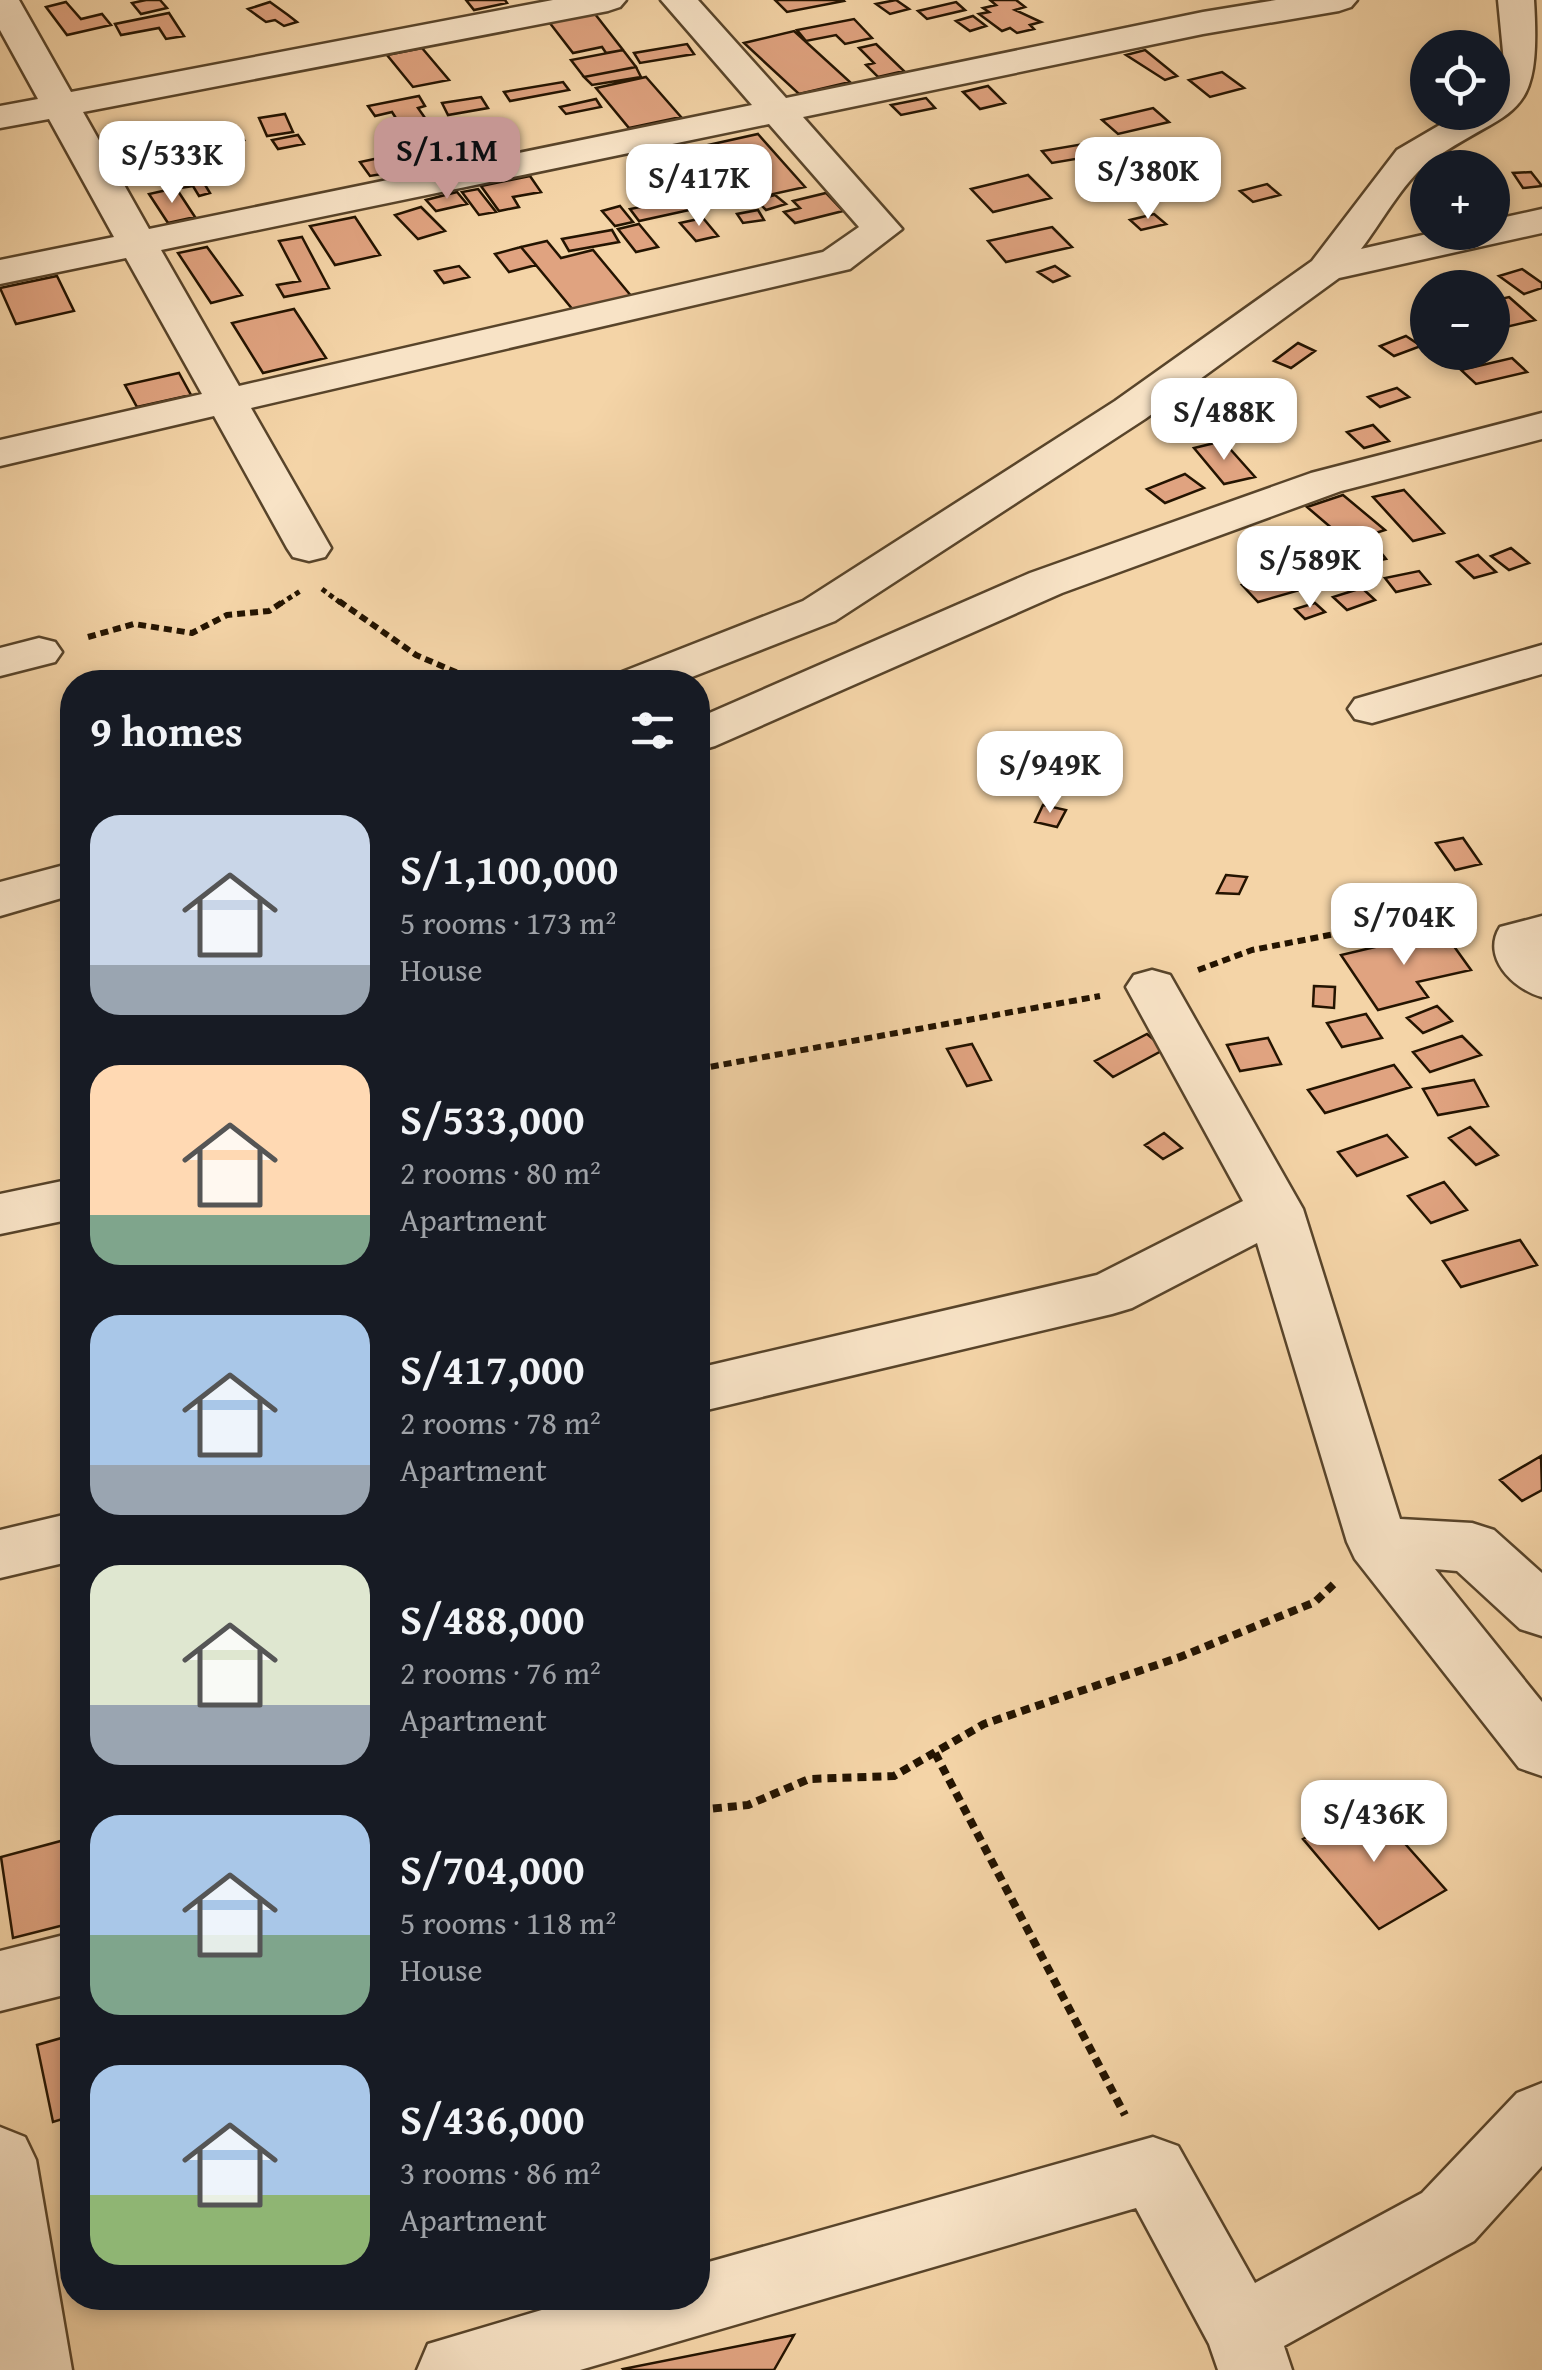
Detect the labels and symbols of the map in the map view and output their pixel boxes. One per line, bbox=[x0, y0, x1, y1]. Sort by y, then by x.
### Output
pin: S/1.1M bbox=[366, 117, 528, 202]
pin: S/533K bbox=[91, 121, 253, 206]
pin: S/380K bbox=[1067, 137, 1229, 222]
pin: S/417K bbox=[618, 144, 780, 229]
pin: S/488K bbox=[1143, 378, 1305, 463]
pin: S/589K bbox=[1229, 526, 1391, 611]
pin: S/949K bbox=[969, 731, 1131, 816]
pin: S/704K bbox=[1323, 883, 1485, 968]
pin: S/436K bbox=[1293, 1780, 1455, 1865]

